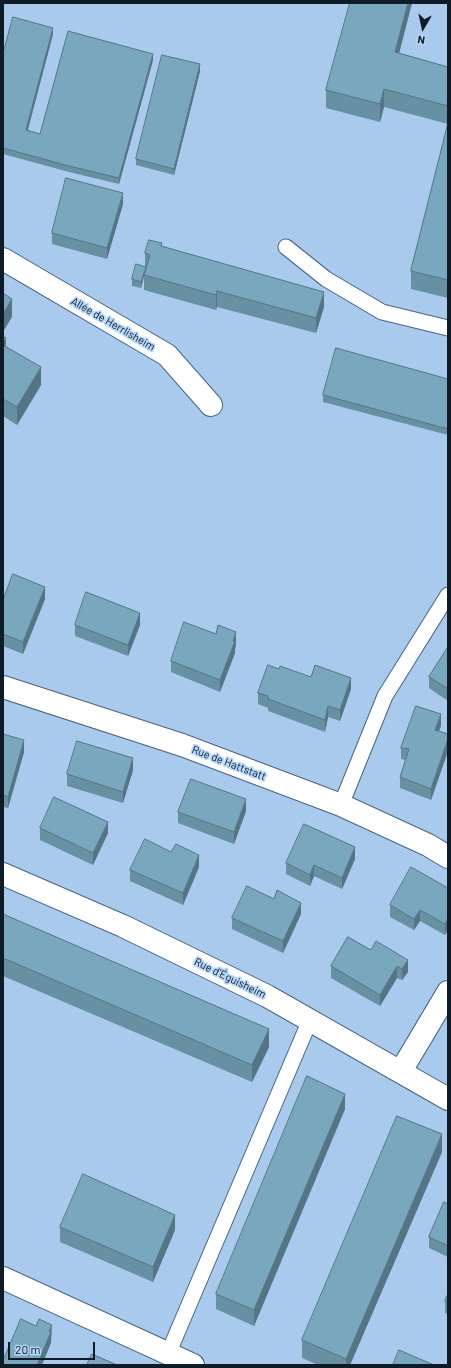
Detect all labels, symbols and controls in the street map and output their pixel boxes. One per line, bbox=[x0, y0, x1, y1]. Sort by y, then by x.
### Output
north arrow bbox=[403, 8, 443, 48]
text: N bbox=[416, 33, 426, 47]
street label: Allée de Herrlisheim bbox=[69, 295, 157, 353]
street label: Rue de Hattstatt bbox=[190, 743, 268, 783]
street label: Rue d'Éguisheim bbox=[192, 955, 268, 1001]
scale bar bbox=[10, 1334, 97, 1360]
text: 20 m bbox=[15, 1342, 41, 1356]

